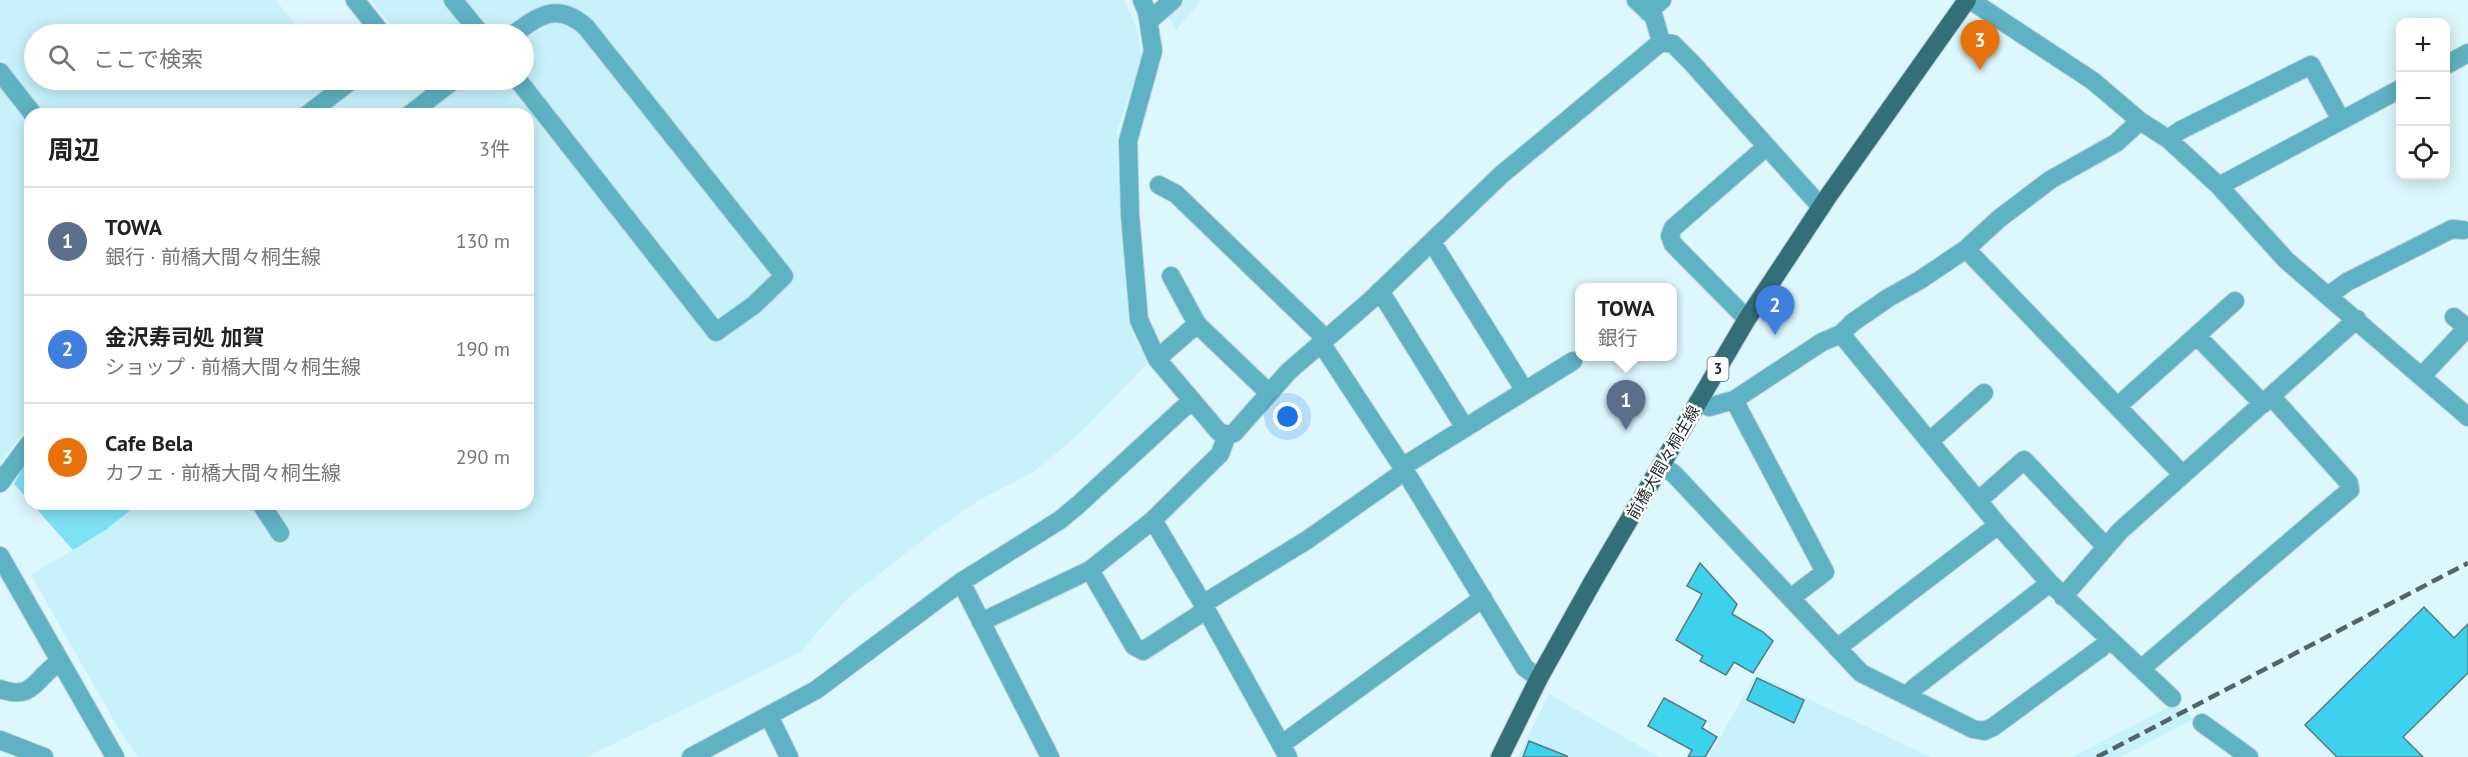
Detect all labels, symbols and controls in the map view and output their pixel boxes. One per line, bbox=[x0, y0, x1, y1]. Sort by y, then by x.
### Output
map controls bbox=[2396, 18, 2450, 180]
button: + bbox=[2396, 18, 2450, 72]
pin: 3 bbox=[1960, 20, 2000, 70]
search box bbox=[24, 24, 534, 90]
icon: search bbox=[45, 41, 78, 74]
text: ここで検索 bbox=[93, 45, 203, 73]
button: − bbox=[2396, 72, 2450, 126]
button: locate bbox=[2396, 126, 2450, 180]
text: 周辺 bbox=[48, 133, 100, 166]
text: 3件 bbox=[479, 136, 510, 162]
text: TOWA bbox=[105, 213, 162, 241]
text: 1 bbox=[62, 228, 73, 254]
text: 130 m bbox=[456, 228, 510, 254]
text: 銀行 · 前橋大間々桐生線 bbox=[105, 244, 321, 270]
popup bbox=[1575, 283, 1677, 361]
pin: 2 bbox=[1756, 286, 1794, 335]
text: TOWA bbox=[1597, 294, 1655, 322]
text: 金沢寿司処 加賀 bbox=[105, 323, 265, 351]
text: 銀行 bbox=[1597, 325, 1637, 351]
text: 2 bbox=[62, 336, 73, 362]
text: 190 m bbox=[456, 336, 510, 362]
text: ショップ · 前橋大間々桐生線 bbox=[105, 354, 361, 380]
road number: 3 bbox=[1708, 357, 1728, 381]
pin: 1 bbox=[1606, 380, 1646, 430]
your location bbox=[1273, 402, 1302, 431]
street label: 前橋大間々桐生線 bbox=[1622, 402, 1704, 522]
text: Cafe Bela bbox=[105, 429, 193, 457]
text: 3 bbox=[62, 444, 73, 470]
text: 290 m bbox=[456, 444, 510, 470]
text: カフェ · 前橋大間々桐生線 bbox=[105, 460, 341, 486]

